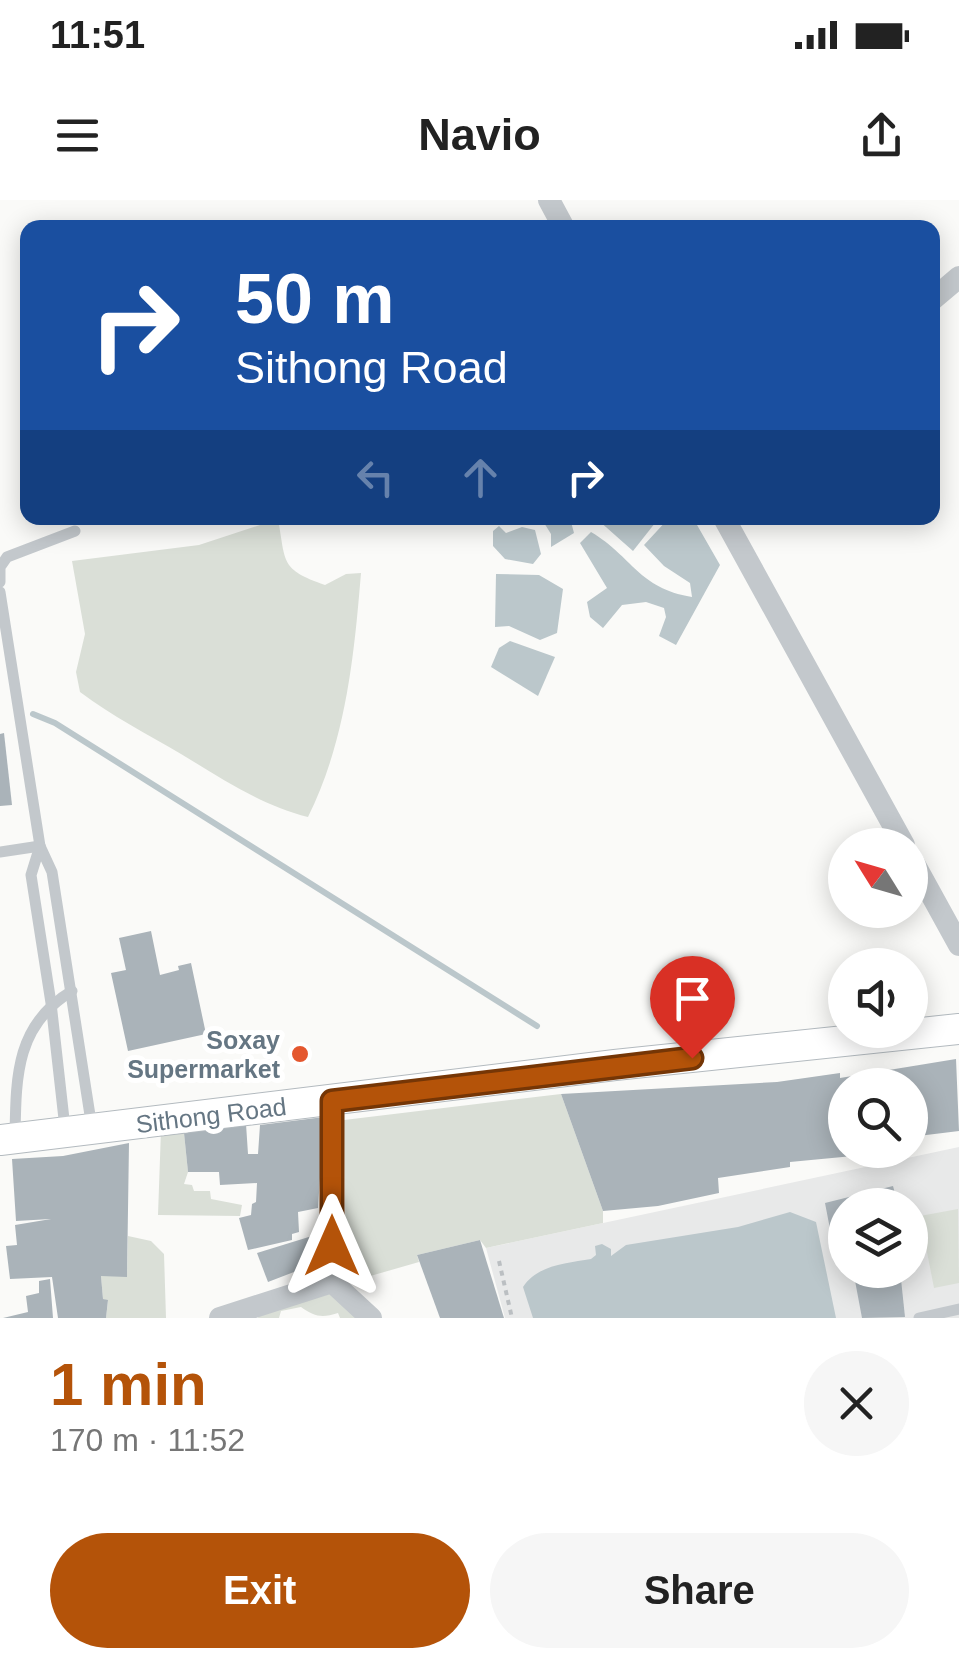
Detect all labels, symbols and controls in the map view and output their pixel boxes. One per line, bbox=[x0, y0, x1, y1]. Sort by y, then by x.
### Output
text: 11:51 bbox=[50, 14, 145, 56]
icon: menu bbox=[50, 108, 105, 163]
icon: share bbox=[854, 108, 909, 163]
text: Navio bbox=[418, 109, 541, 160]
icon: right bbox=[70, 260, 200, 390]
text: 50 m bbox=[235, 260, 395, 338]
text: Sithong Road bbox=[235, 342, 508, 393]
icon: left bbox=[348, 450, 403, 505]
icon: ahead bbox=[453, 450, 508, 505]
icon: right bbox=[558, 450, 613, 505]
north arrow bbox=[828, 828, 928, 928]
map controls bbox=[828, 828, 928, 1288]
button: sound bbox=[828, 948, 928, 1048]
pin bbox=[650, 956, 735, 1059]
icon: arrive bbox=[665, 971, 720, 1026]
place label: Soxay Supermarket bbox=[127, 1026, 281, 1083]
marker: Soxay Supermarket bbox=[289, 1043, 311, 1065]
button: search bbox=[828, 1068, 928, 1168]
street label: Sithong Road bbox=[134, 1092, 288, 1138]
button: layers bbox=[828, 1188, 928, 1288]
position arrow bbox=[280, 1194, 384, 1298]
text: 1 min bbox=[50, 1351, 207, 1418]
button: close bbox=[804, 1351, 909, 1456]
text: 170 m · 11:52 bbox=[50, 1422, 245, 1458]
button: Exit bbox=[50, 1533, 470, 1648]
button: Share bbox=[490, 1533, 909, 1648]

